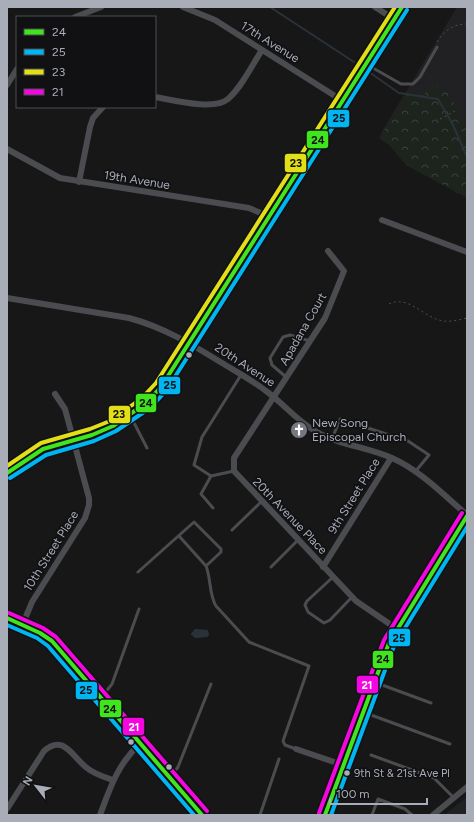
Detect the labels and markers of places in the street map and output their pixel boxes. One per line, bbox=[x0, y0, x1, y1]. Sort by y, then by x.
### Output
unlabelled marker bbox=[184, 350, 194, 360]
place label: New Song Episcopal Church bbox=[312, 416, 406, 444]
church icon: New Song Episcopal Church bbox=[289, 420, 309, 440]
unlabelled marker bbox=[126, 737, 136, 747]
unlabelled marker bbox=[164, 762, 174, 772]
place label: 9th St & 21st Ave Pl bbox=[354, 767, 450, 780]
marker: 9th St & 21st Ave Pl bbox=[342, 768, 352, 778]

